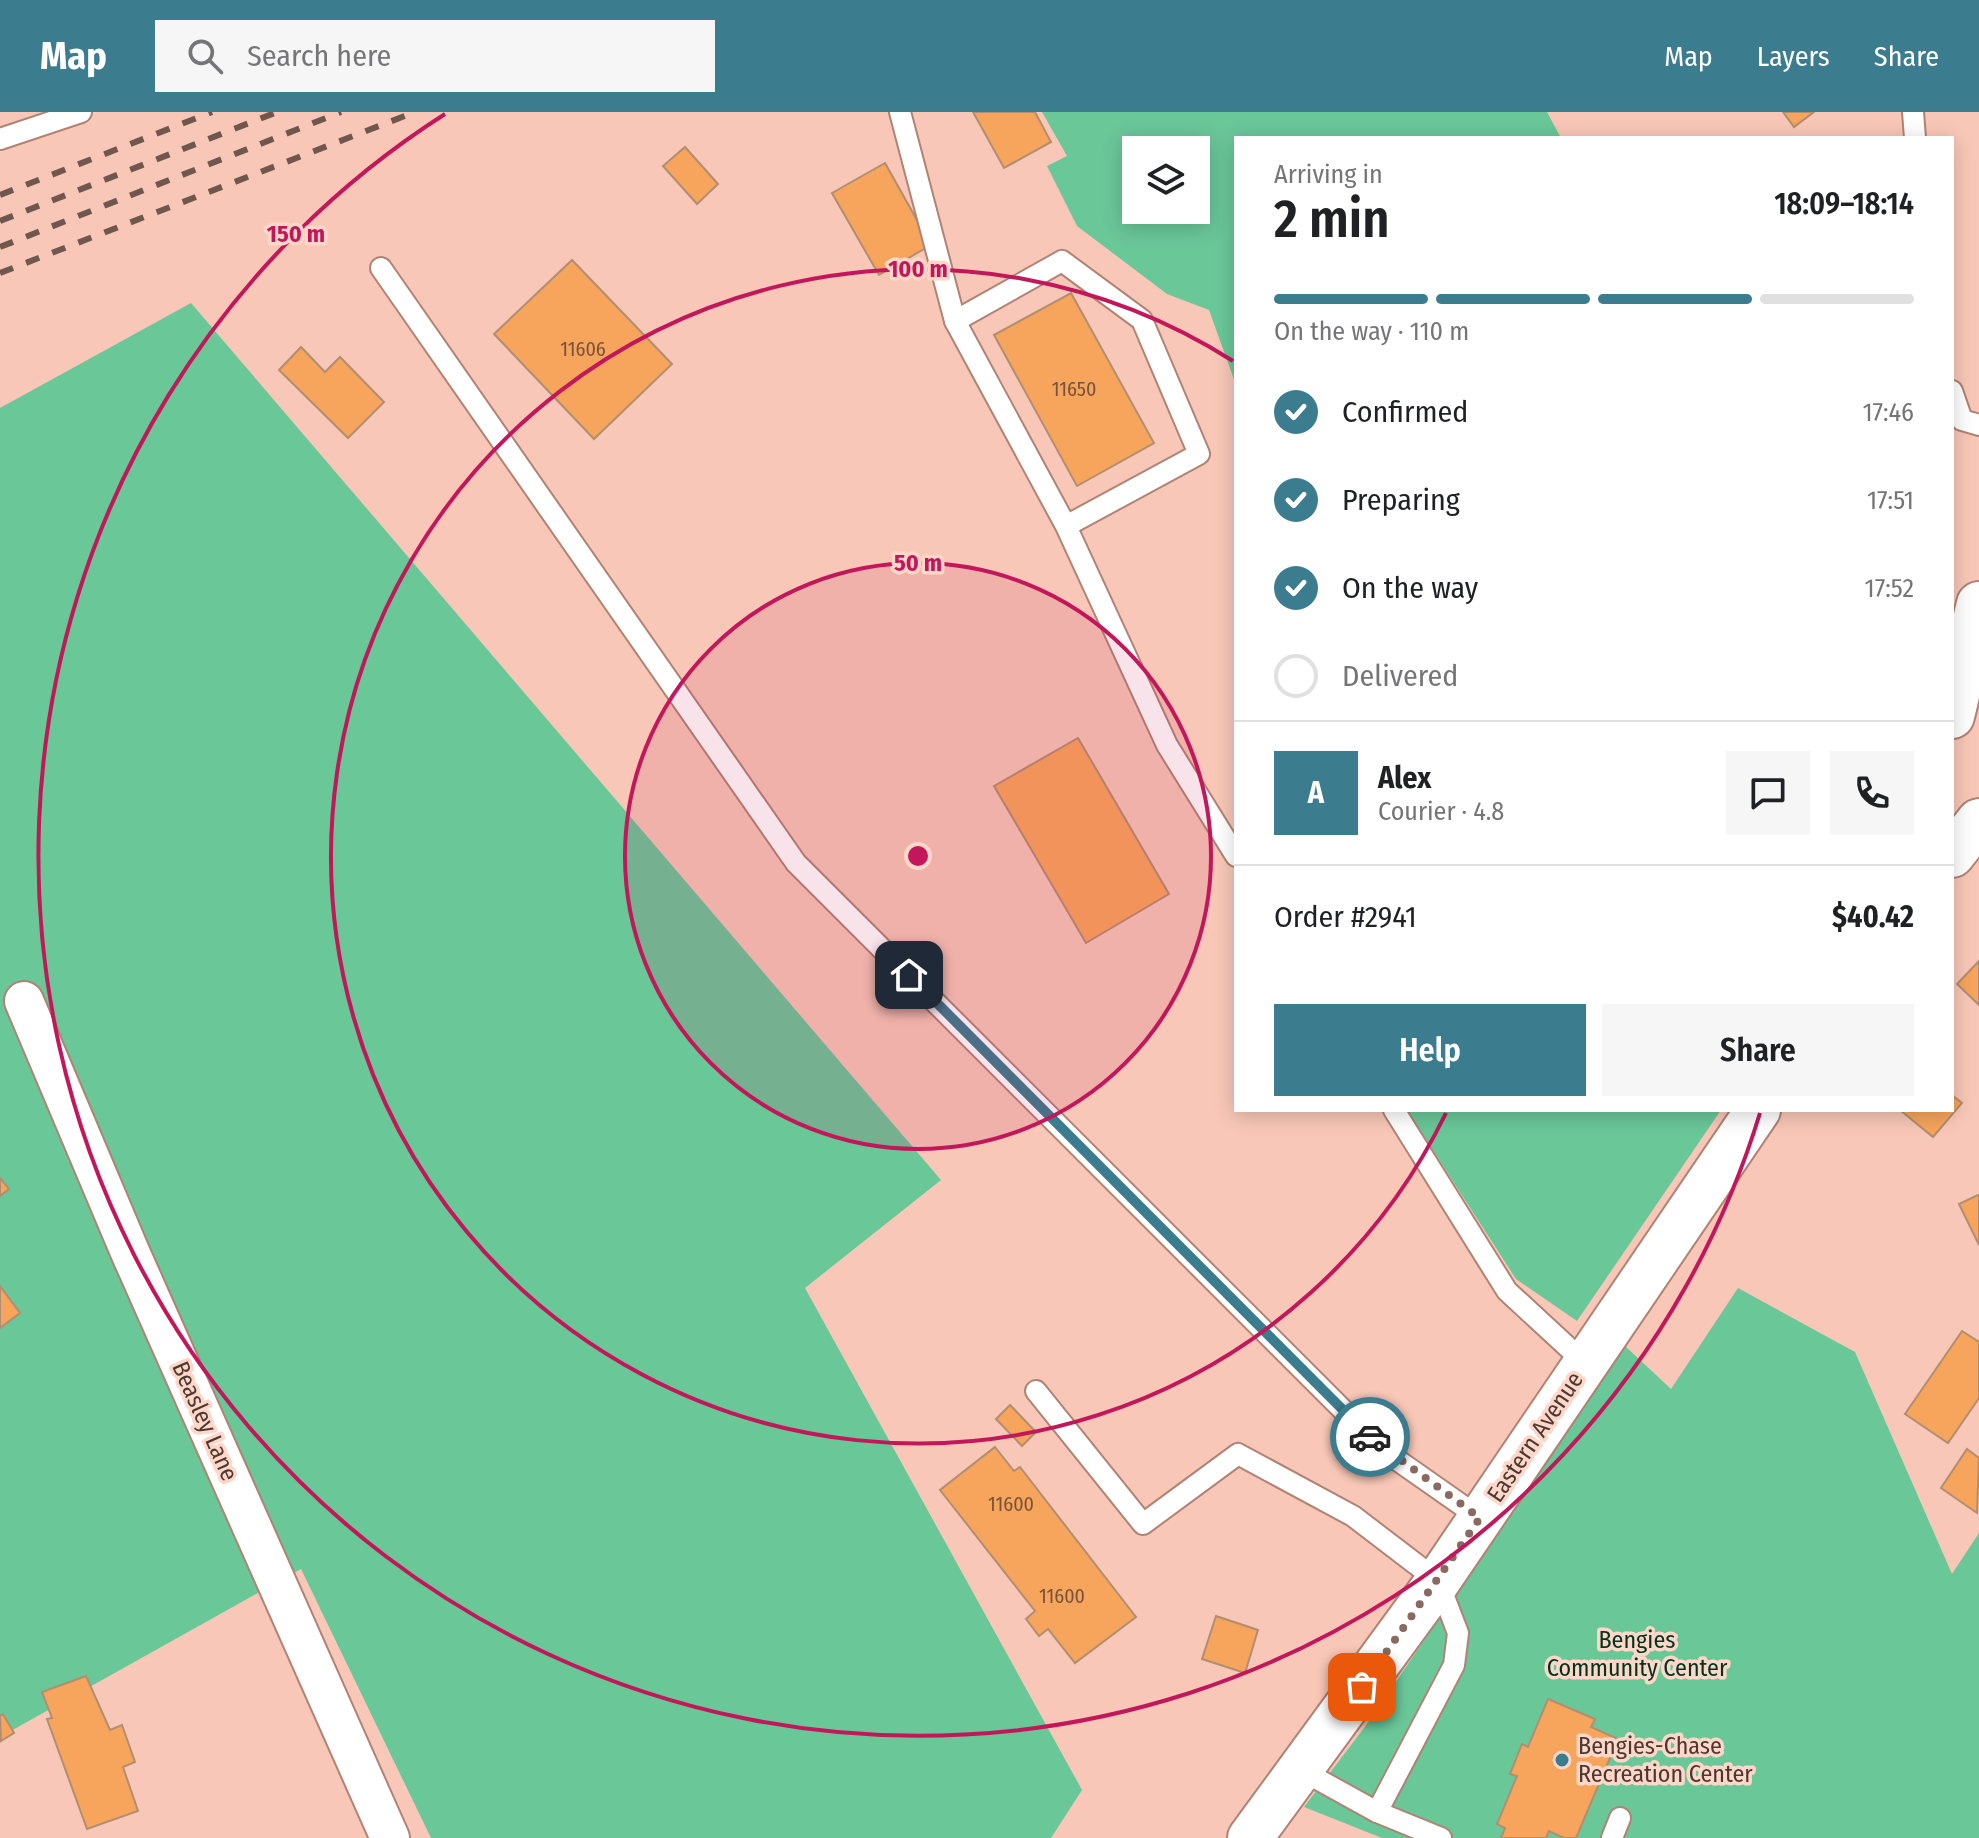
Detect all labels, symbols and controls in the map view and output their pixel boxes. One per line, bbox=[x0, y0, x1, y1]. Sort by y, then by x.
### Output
search box bbox=[155, 20, 715, 92]
text: Map bbox=[40, 33, 107, 79]
icon: search bbox=[183, 34, 227, 78]
text: Search here bbox=[247, 38, 391, 74]
text: Map bbox=[1664, 40, 1713, 73]
text: Layers bbox=[1757, 40, 1830, 73]
text: Share bbox=[1874, 40, 1939, 73]
map controls bbox=[1122, 136, 1210, 224]
button: layers bbox=[1122, 136, 1210, 224]
text: Arriving in bbox=[1274, 159, 1383, 190]
text: 18:09–18:14 bbox=[1774, 186, 1914, 222]
text: 2 min bbox=[1274, 188, 1390, 251]
text: 150 m bbox=[267, 220, 325, 248]
text: 100 m bbox=[888, 255, 948, 283]
text: On the way · 110 m bbox=[1274, 316, 1469, 347]
house number: 11606 bbox=[560, 337, 606, 361]
house number: 11650 bbox=[1052, 377, 1096, 401]
icon: check bbox=[1274, 390, 1318, 434]
text: Confirmed bbox=[1342, 394, 1468, 430]
text: 17:46 bbox=[1862, 397, 1914, 428]
icon: check bbox=[1274, 478, 1318, 522]
text: Preparing bbox=[1342, 482, 1460, 518]
text: 17:51 bbox=[1867, 485, 1914, 516]
text: 50 m bbox=[894, 549, 942, 577]
icon: check bbox=[1274, 566, 1318, 610]
text: On the way bbox=[1342, 570, 1478, 606]
text: 17:52 bbox=[1865, 573, 1914, 604]
text: Delivered bbox=[1342, 658, 1458, 694]
button: chat bbox=[1726, 751, 1810, 835]
button: phone bbox=[1830, 751, 1914, 835]
text: Alex bbox=[1378, 760, 1431, 796]
text: A bbox=[1308, 775, 1324, 811]
text: Courier · 4.8 bbox=[1378, 796, 1504, 827]
centre of rings bbox=[904, 842, 932, 870]
text: Order #2941 bbox=[1274, 899, 1417, 935]
text: $40.42 bbox=[1832, 899, 1914, 935]
pin bbox=[875, 941, 943, 1009]
icon: home bbox=[887, 953, 931, 997]
button: Help bbox=[1274, 1004, 1586, 1096]
button: Share bbox=[1602, 1004, 1914, 1096]
street label: Beasley Lane bbox=[166, 1357, 244, 1485]
street label: Eastern Avenue bbox=[1481, 1367, 1589, 1507]
courier bbox=[1330, 1397, 1410, 1477]
icon: car bbox=[1348, 1415, 1392, 1459]
house number: 11600 bbox=[988, 1492, 1034, 1516]
house number: 11600 bbox=[1039, 1584, 1085, 1608]
park label: Bengies Community Center bbox=[1547, 1626, 1728, 1682]
pin bbox=[1328, 1653, 1396, 1721]
icon: bag bbox=[1340, 1665, 1384, 1709]
place label: Bengies-Chase Recreation Center bbox=[1578, 1732, 1753, 1788]
marker: Bengies-Chase Recreation Center bbox=[1553, 1751, 1571, 1769]

